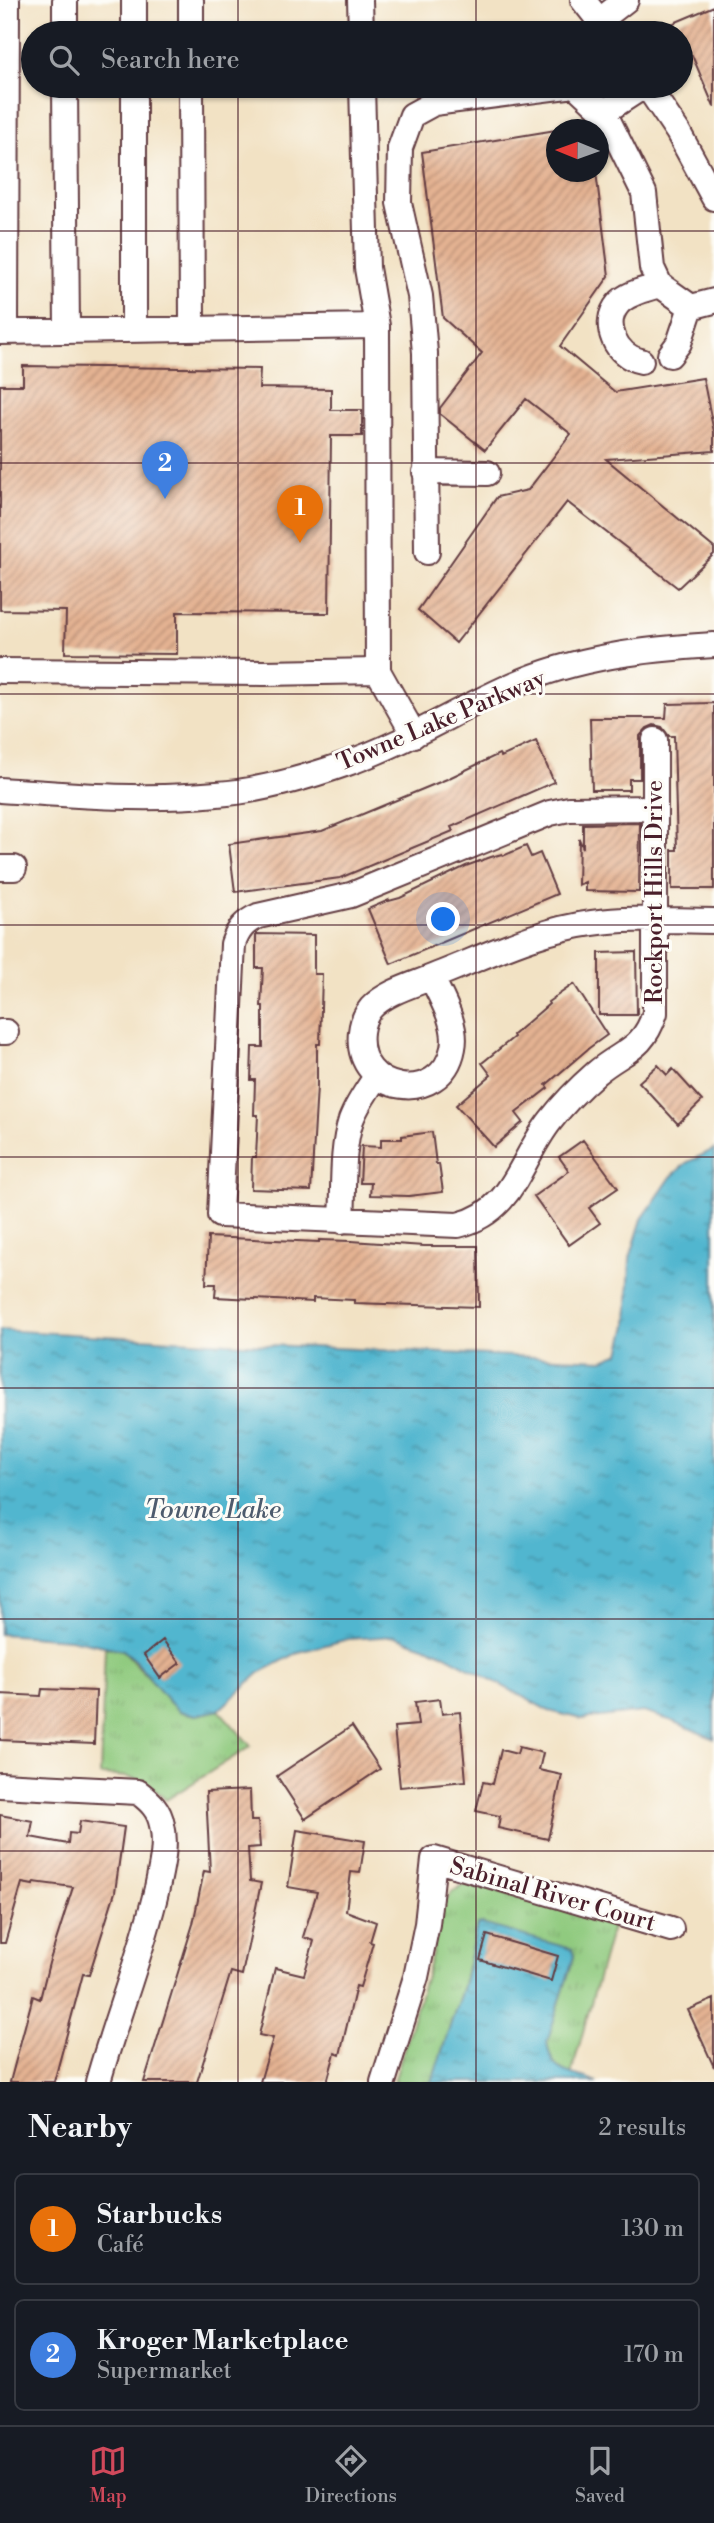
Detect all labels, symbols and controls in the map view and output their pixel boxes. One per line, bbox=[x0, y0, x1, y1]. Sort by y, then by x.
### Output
search box bbox=[21, 21, 693, 98]
icon: search bbox=[45, 41, 83, 79]
text: Search here bbox=[101, 44, 240, 76]
north arrow bbox=[546, 119, 609, 182]
pin: 2 bbox=[142, 441, 188, 499]
pin: 1 bbox=[277, 485, 323, 543]
street label: Towne Lake Parkway bbox=[333, 663, 550, 778]
street label: Rockport Hills Drive bbox=[640, 780, 670, 1004]
your location bbox=[426, 902, 460, 936]
water label: Towne Lake bbox=[145, 1494, 281, 1526]
street label: Sabinal River Court bbox=[446, 1851, 660, 1939]
text: Nearby bbox=[28, 2109, 132, 2147]
text: 2 results bbox=[599, 2114, 686, 2142]
text: Starbucks bbox=[97, 2199, 222, 2231]
text: 1 bbox=[47, 2215, 59, 2243]
text: 130 m bbox=[621, 2215, 684, 2243]
text: Café bbox=[97, 2231, 144, 2259]
text: Kroger Marketplace bbox=[97, 2325, 349, 2357]
text: 2 bbox=[46, 2341, 60, 2369]
text: 170 m bbox=[624, 2341, 684, 2369]
text: Supermarket bbox=[97, 2357, 232, 2385]
tab: Map bbox=[89, 2442, 127, 2508]
tab: Directions bbox=[305, 2442, 397, 2508]
tab: Saved bbox=[575, 2442, 625, 2508]

